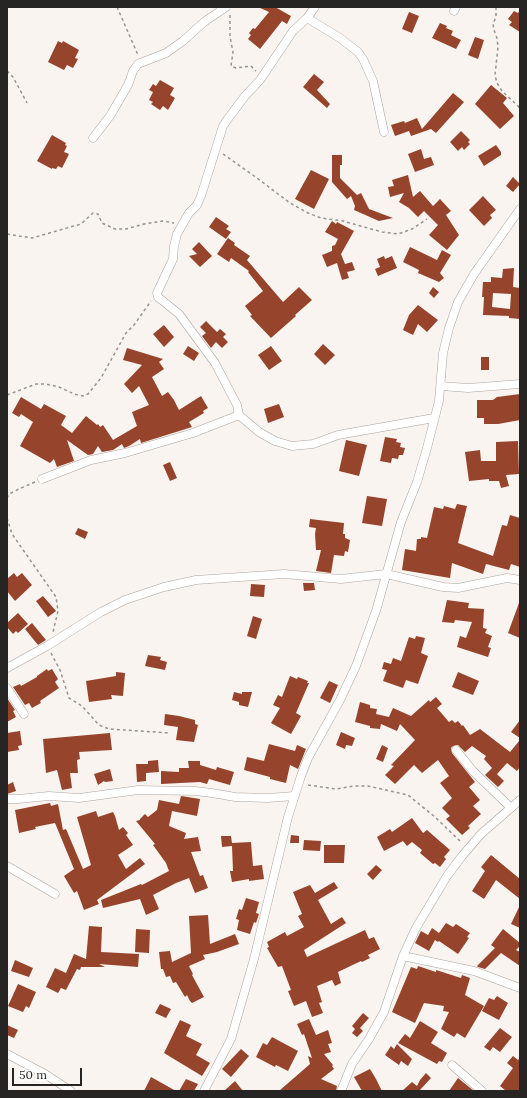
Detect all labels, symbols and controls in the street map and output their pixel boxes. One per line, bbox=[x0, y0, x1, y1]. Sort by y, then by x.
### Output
scale bar bbox=[14, 1060, 84, 1086]
text: 50 m bbox=[19, 1067, 47, 1082]

